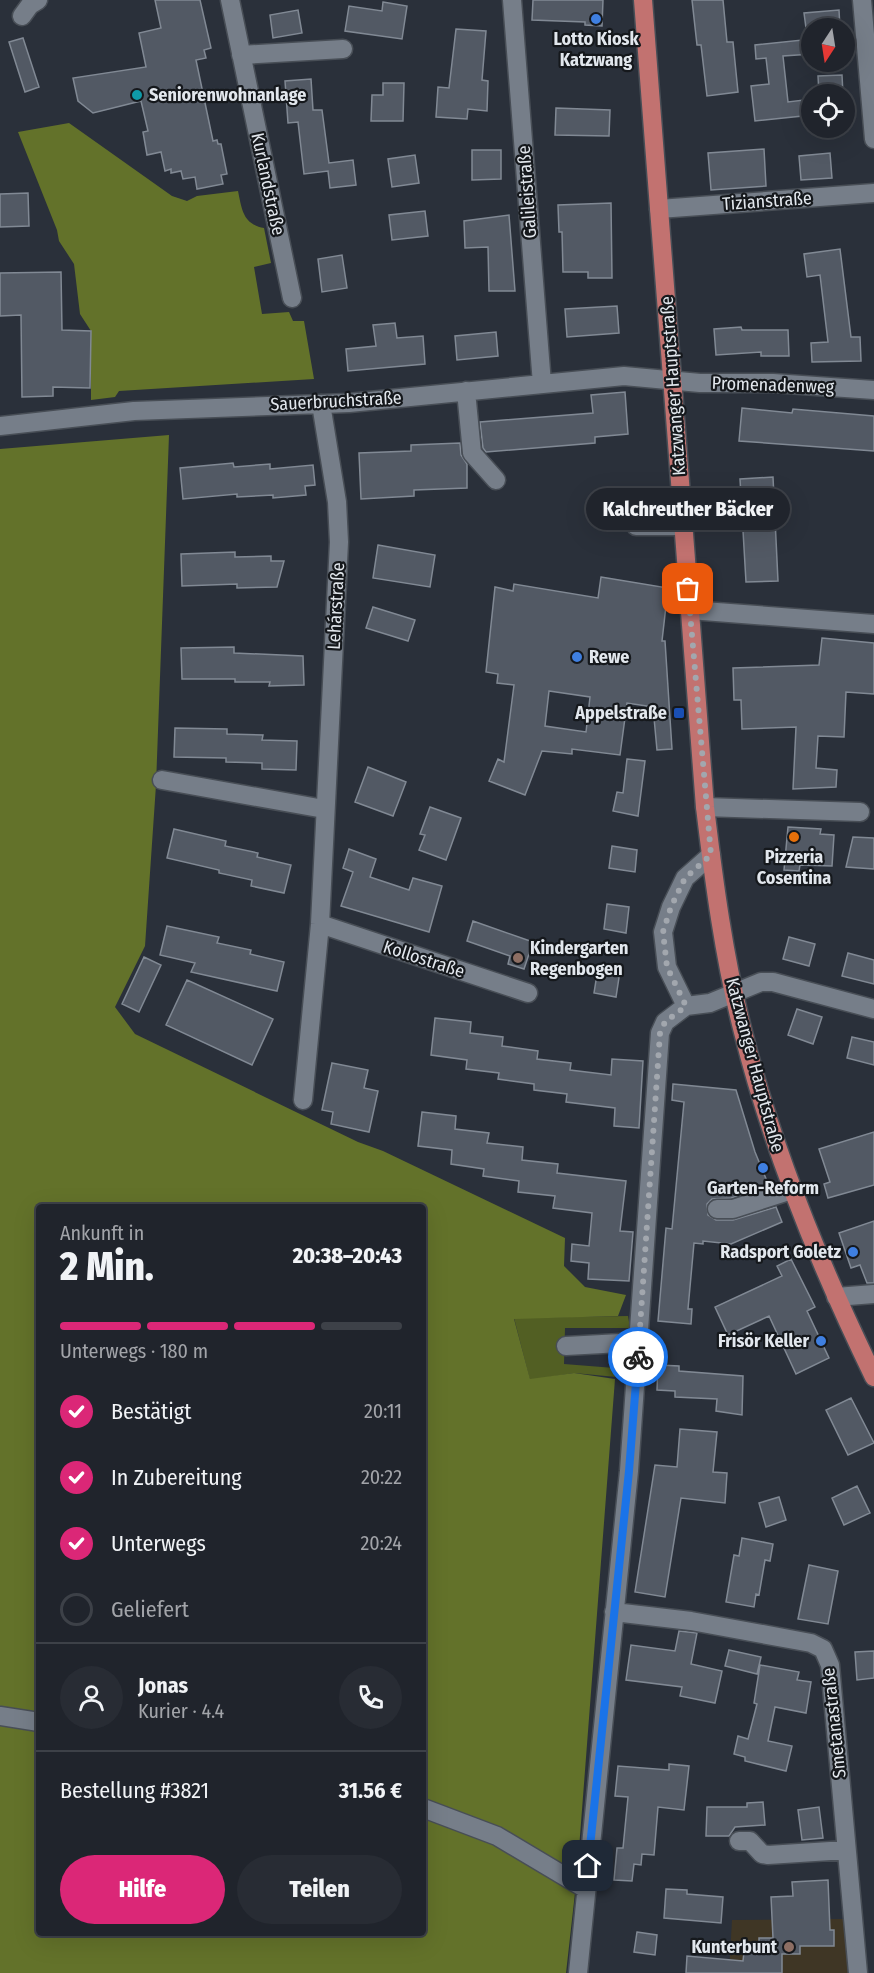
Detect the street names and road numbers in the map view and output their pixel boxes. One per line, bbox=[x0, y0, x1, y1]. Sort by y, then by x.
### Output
street label: Kurlandstraße bbox=[246, 131, 290, 237]
street label: Galileistraße bbox=[513, 145, 541, 239]
street label: Tizianstraße bbox=[722, 187, 812, 215]
street label: Katzwanger Hauptstraße bbox=[656, 295, 690, 477]
street label: Promenadenweg bbox=[711, 372, 835, 398]
street label: Sauerbruchstraße bbox=[270, 387, 402, 415]
street label: Lehárstraße bbox=[323, 562, 349, 650]
street label: Kollostraße bbox=[381, 936, 468, 983]
street label: Katzwanger Hauptstraße bbox=[721, 975, 789, 1155]
street label: Smetanastraße bbox=[817, 1667, 851, 1779]

